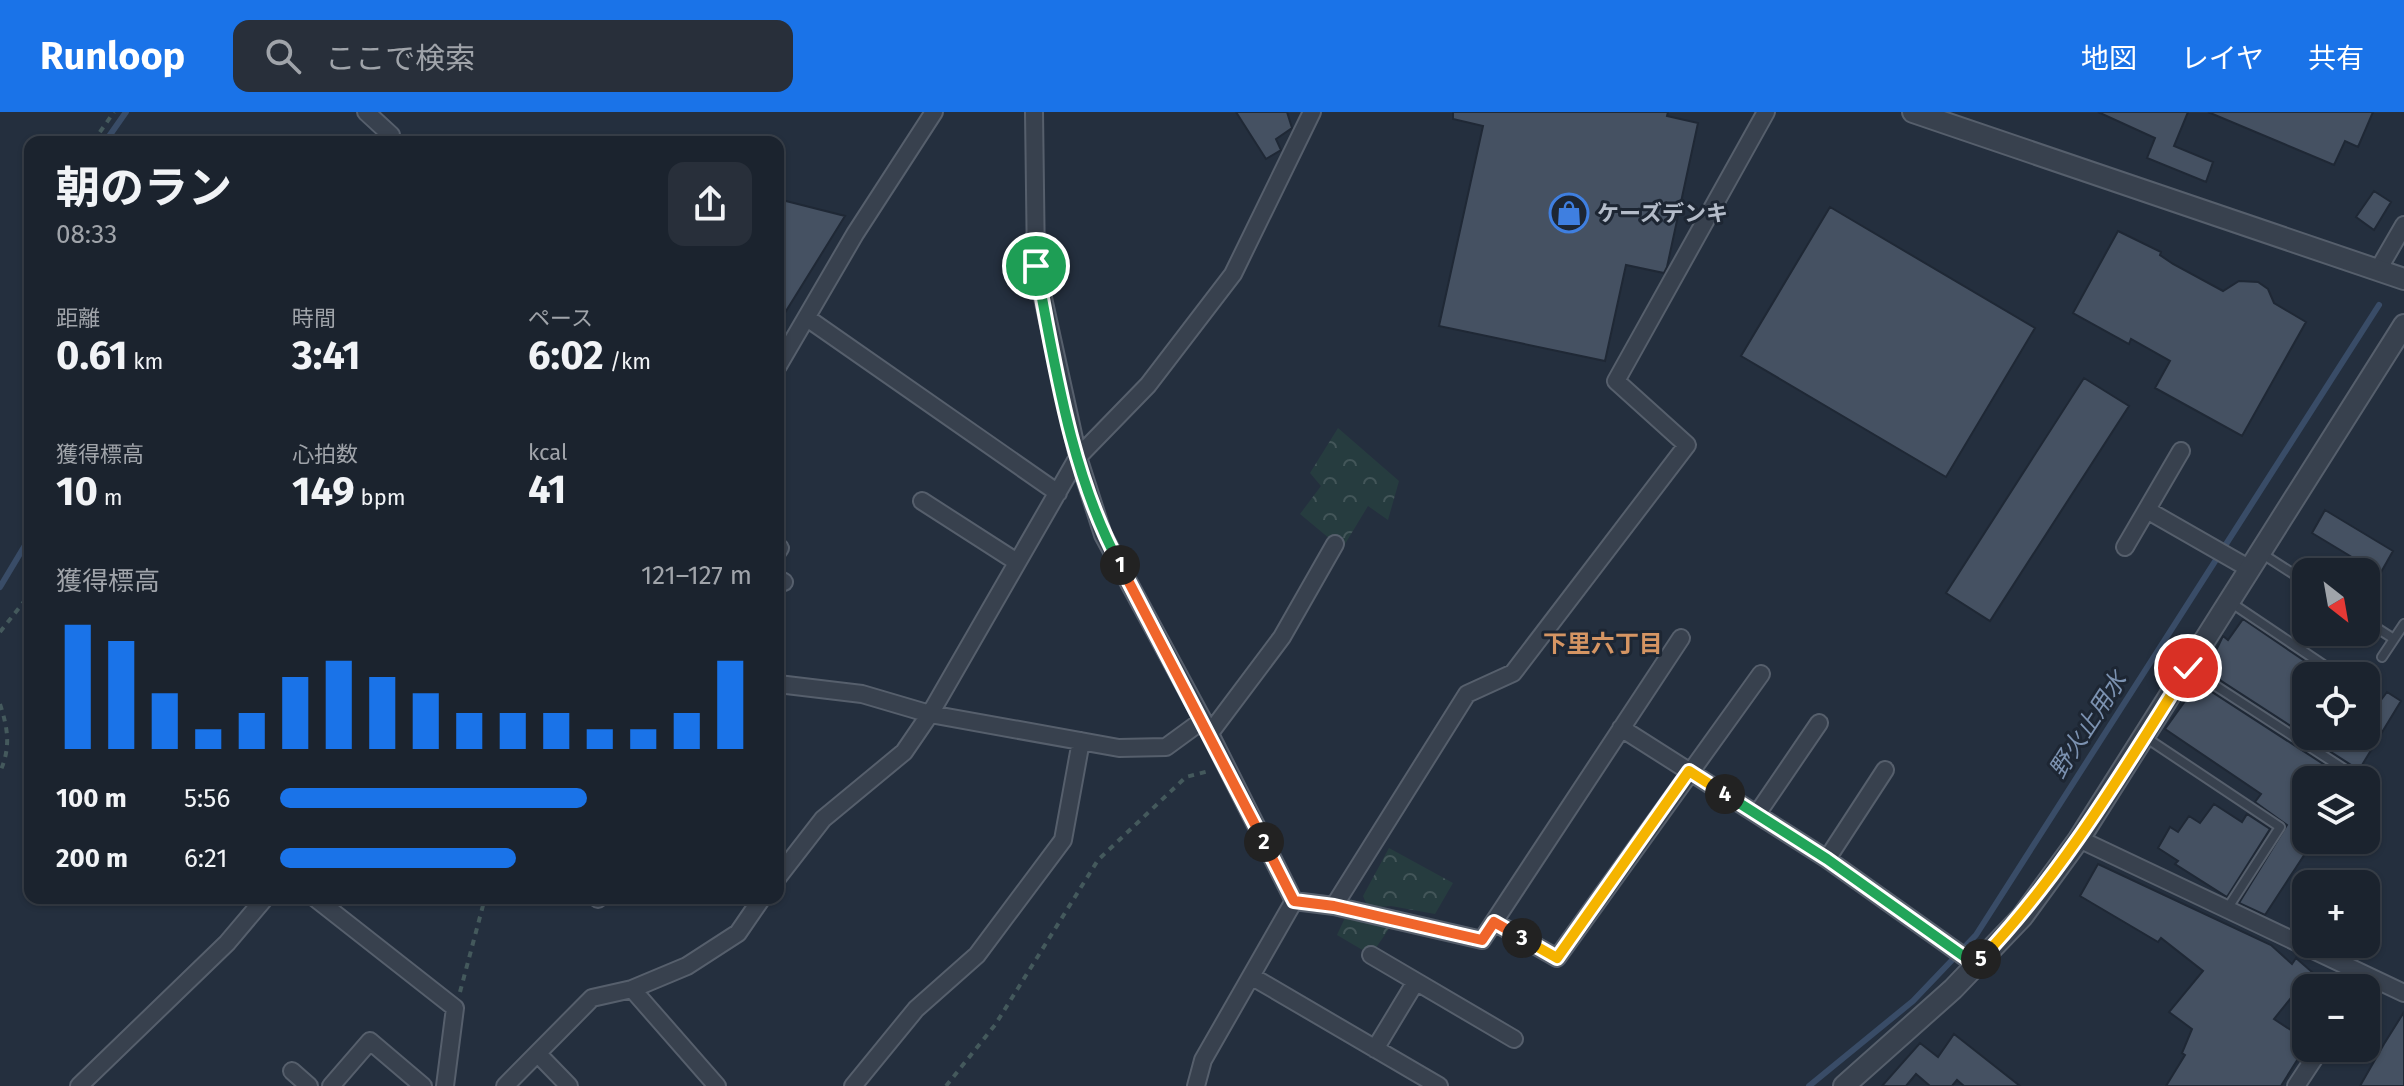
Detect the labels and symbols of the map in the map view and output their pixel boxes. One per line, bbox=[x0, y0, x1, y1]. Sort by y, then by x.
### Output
shop icon: ケーズデンキ bbox=[1548, 192, 1590, 234]
place label: ケーズデンキ bbox=[1597, 200, 1728, 227]
pin bbox=[1002, 232, 1070, 300]
pin: 1 bbox=[1100, 545, 1140, 585]
north arrow bbox=[2292, 558, 2380, 646]
district label: 下里六丁目 bbox=[1543, 630, 1663, 658]
pin bbox=[2154, 634, 2222, 702]
water label: 野火止用水 bbox=[2044, 665, 2134, 783]
pin: 4 bbox=[1705, 774, 1745, 814]
pin: 2 bbox=[1244, 822, 1284, 862]
pin: 3 bbox=[1502, 918, 1542, 958]
pin: 5 bbox=[1961, 939, 2001, 979]

